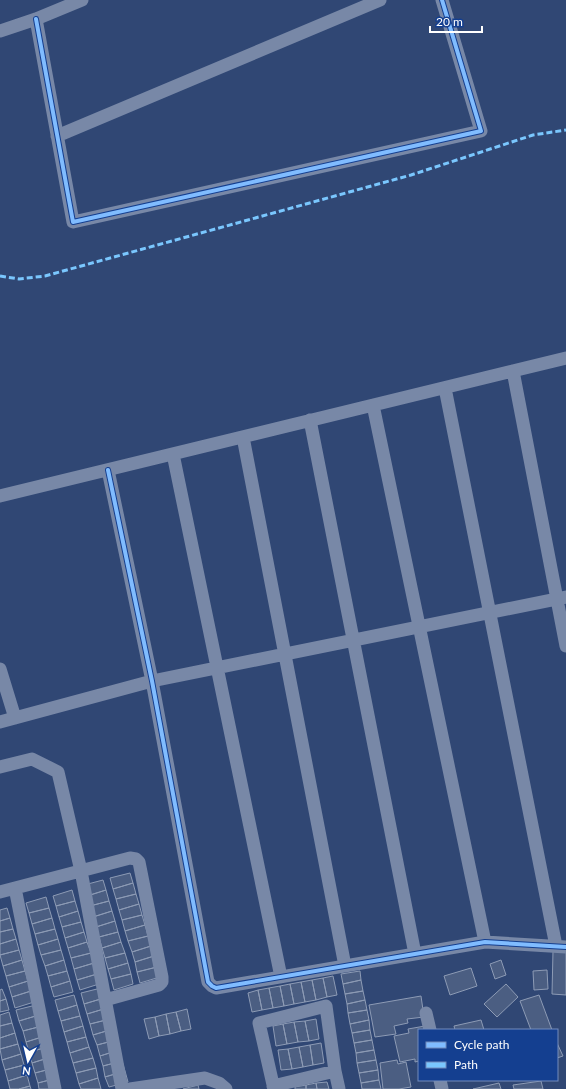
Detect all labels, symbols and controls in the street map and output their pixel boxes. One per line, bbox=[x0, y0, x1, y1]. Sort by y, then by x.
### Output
scale bar bbox=[430, 8, 482, 34]
text: 20 m bbox=[436, 14, 463, 29]
legend bbox=[418, 1029, 558, 1081]
text: Cycle path bbox=[454, 1037, 509, 1052]
north arrow bbox=[8, 1041, 48, 1081]
text: Path bbox=[454, 1057, 478, 1072]
text: N bbox=[21, 1064, 32, 1078]

